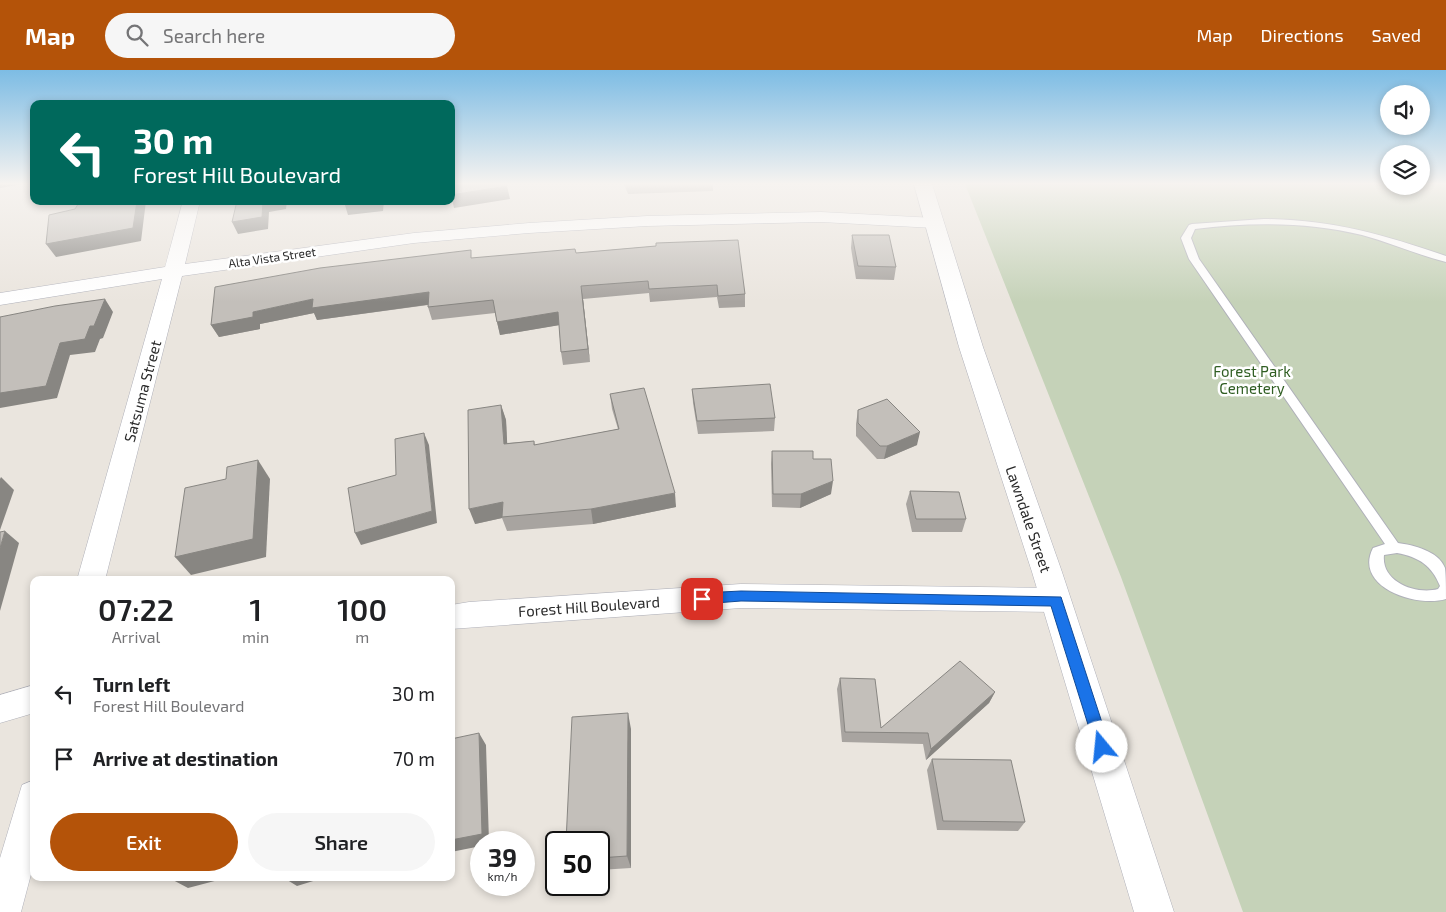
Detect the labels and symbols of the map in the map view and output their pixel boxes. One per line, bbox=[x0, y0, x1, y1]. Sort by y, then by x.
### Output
street label: Alta Vista Street bbox=[227, 244, 317, 270]
street label: Satsuma Street bbox=[120, 338, 164, 444]
park label: Forest Park Cemetery bbox=[1213, 362, 1291, 397]
street label: Lawndale Street bbox=[1002, 463, 1056, 575]
pin bbox=[681, 578, 723, 620]
street label: Forest Hill Boulevard bbox=[518, 592, 660, 620]
position arrow bbox=[1075, 720, 1127, 772]
speed limit sign: 50 bbox=[545, 831, 610, 896]

